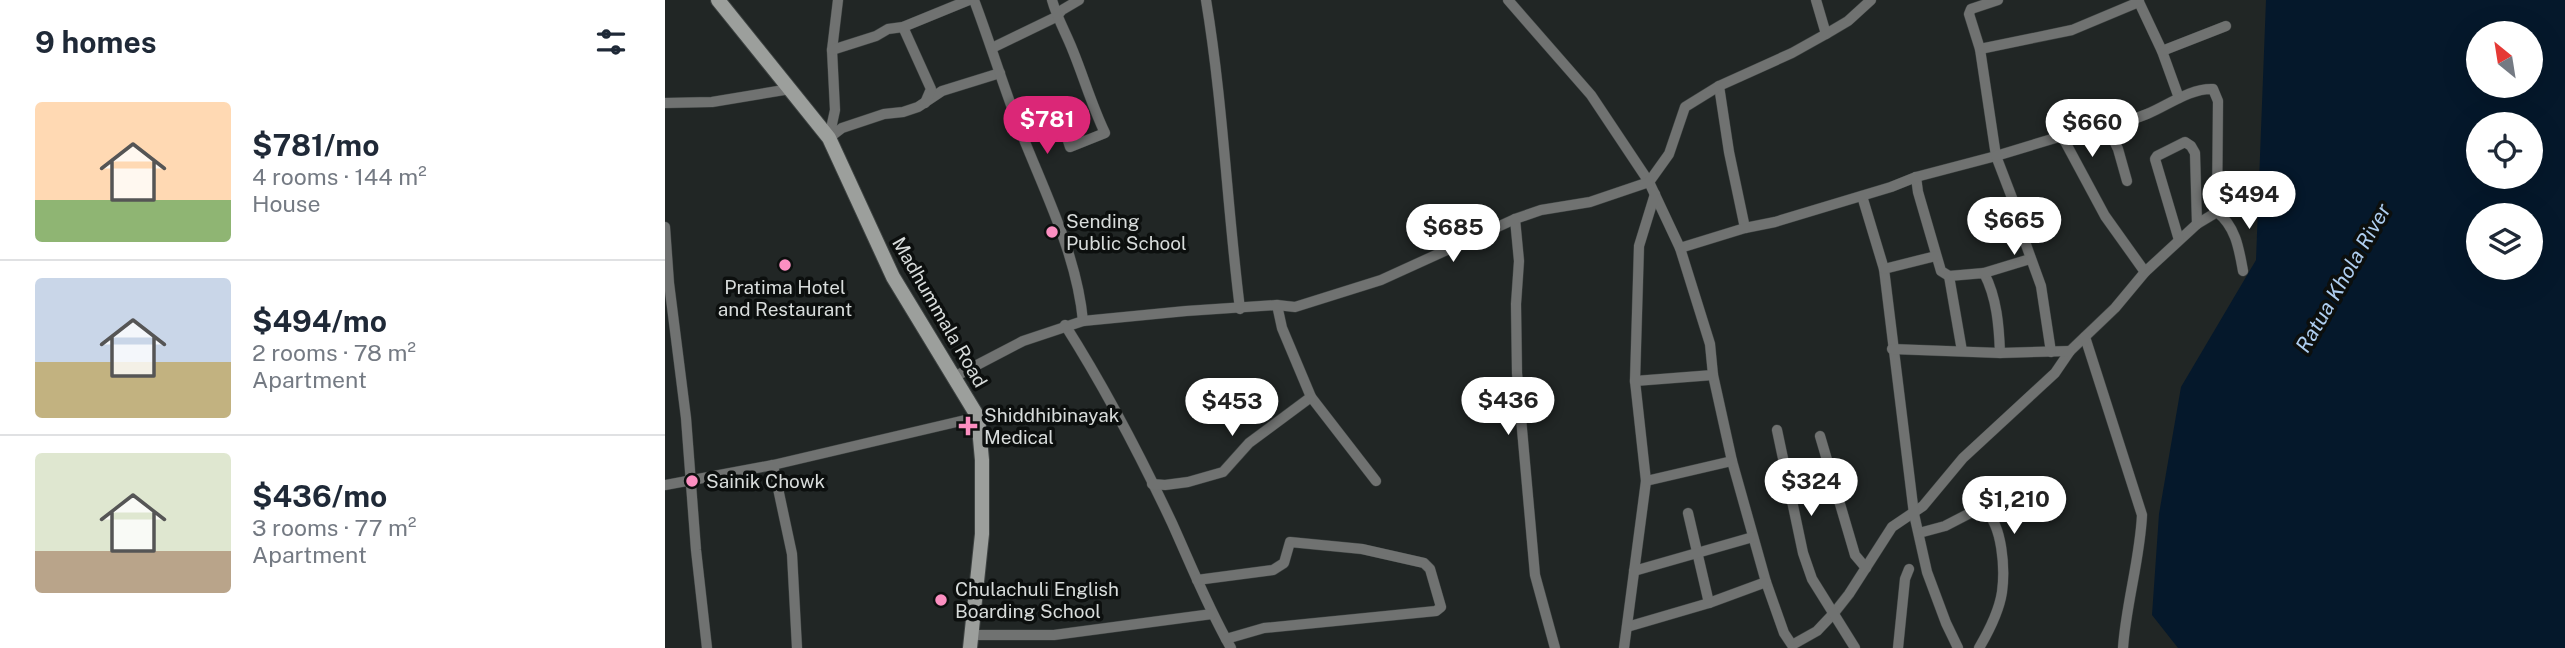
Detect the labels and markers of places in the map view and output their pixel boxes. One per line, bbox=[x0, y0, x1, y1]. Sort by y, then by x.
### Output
pin: $781 bbox=[1006, 96, 1088, 156]
pin: $660 bbox=[2051, 100, 2133, 159]
pin: $494 bbox=[2208, 172, 2290, 231]
pin: $665 bbox=[1973, 198, 2055, 257]
pin: $685 bbox=[1412, 204, 1494, 264]
place label: Sending Public School bbox=[1066, 210, 1187, 254]
marker: Sending Public School bbox=[1044, 224, 1060, 240]
marker: Pratima Hotel and Restaurant bbox=[777, 257, 793, 273]
place label: Pratima Hotel and Restaurant bbox=[718, 276, 852, 320]
pin: $453 bbox=[1191, 378, 1273, 438]
pin: $436 bbox=[1467, 378, 1549, 437]
place label: Shiddhibinayak Medical bbox=[984, 404, 1120, 448]
marker: Shiddhibinayak Medical bbox=[958, 416, 978, 436]
pin: $324 bbox=[1770, 458, 1852, 518]
place label: Sainik Chowk bbox=[706, 470, 826, 492]
marker: Sainik Chowk bbox=[684, 473, 700, 489]
pin: $1,210 bbox=[1957, 476, 2071, 536]
place label: Chulachuli English Boarding School bbox=[955, 578, 1119, 622]
marker: Chulachuli English Boarding School bbox=[933, 592, 949, 608]

